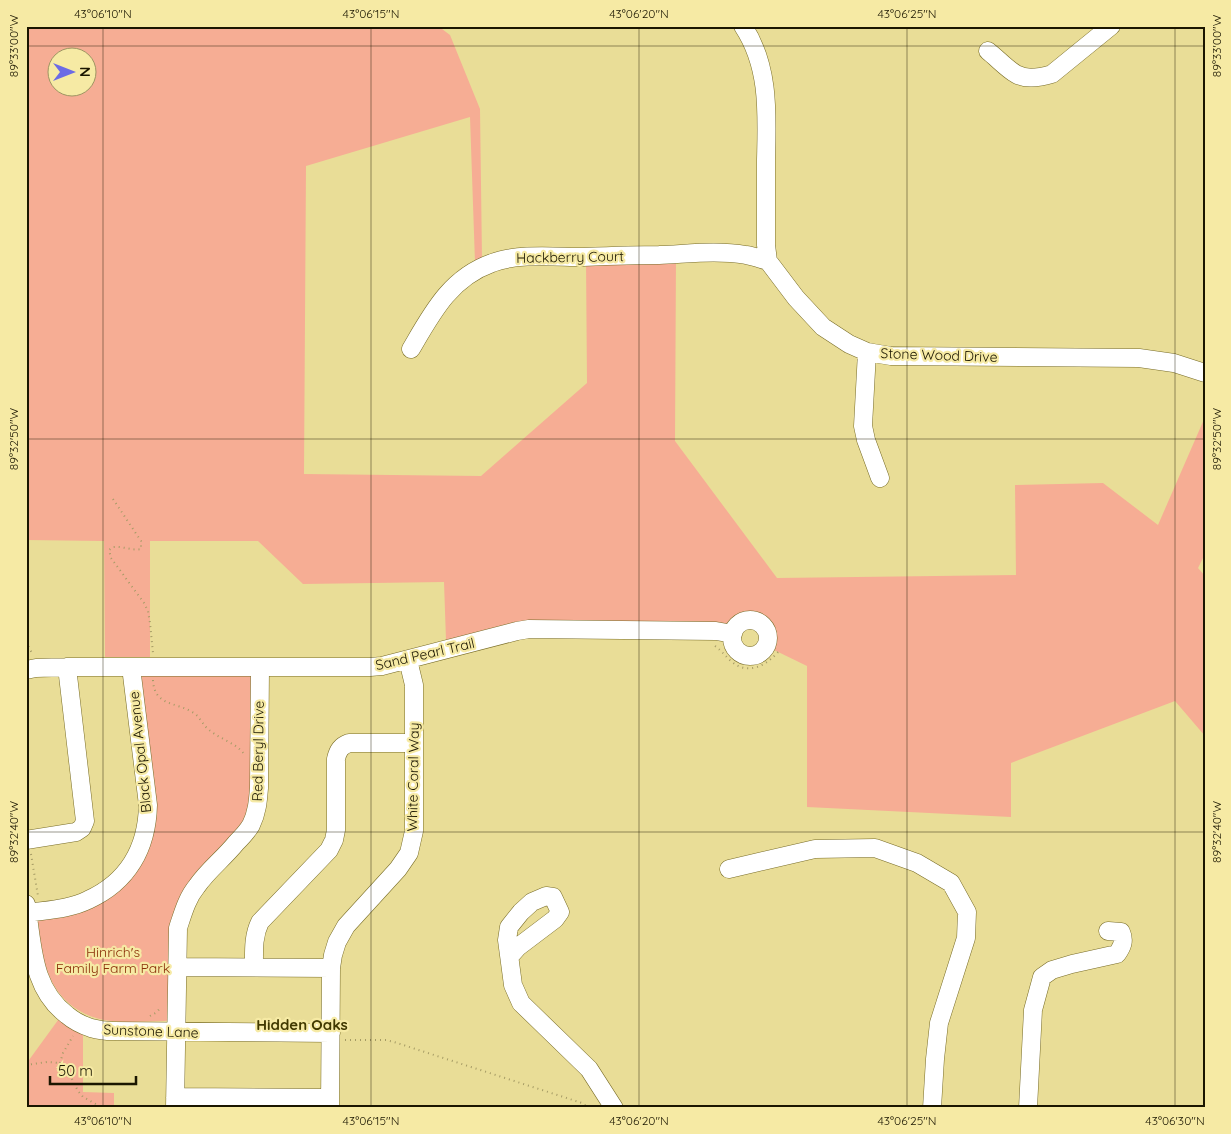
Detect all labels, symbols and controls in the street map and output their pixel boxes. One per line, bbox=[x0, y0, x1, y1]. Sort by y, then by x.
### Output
text: 43°06'10"N bbox=[74, 6, 132, 21]
text: 43°06'15"N bbox=[343, 6, 399, 21]
text: 43°06'20"N bbox=[609, 6, 669, 21]
text: 43°06'25"N bbox=[877, 6, 937, 21]
text: 89°33'00"W bbox=[6, 14, 21, 77]
text: 89°33'00"W bbox=[1209, 14, 1224, 77]
north arrow bbox=[48, 48, 98, 98]
text: N bbox=[76, 67, 94, 77]
street label: Hackberry Court bbox=[516, 247, 624, 267]
street label: Stone Wood Drive bbox=[880, 344, 998, 366]
text: 89°32'50"W bbox=[6, 407, 21, 470]
text: 89°32'50"W bbox=[1209, 407, 1224, 470]
street label: Sand Pearl Trail bbox=[374, 634, 476, 674]
street label: Black Opal Avenue bbox=[125, 690, 155, 814]
street label: Red Beryl Drive bbox=[248, 700, 268, 801]
street label: White Coral Way bbox=[403, 722, 423, 832]
text: 89°32'40"W bbox=[6, 801, 21, 863]
text: 89°32'40"W bbox=[1209, 801, 1224, 863]
park label: Hinrich's Family Farm Park bbox=[56, 943, 170, 977]
district label: Hidden Oaks bbox=[256, 1015, 348, 1034]
street label: Sunstone Lane bbox=[103, 1020, 199, 1042]
scale bar bbox=[50, 1054, 136, 1086]
text: 50 m bbox=[58, 1061, 93, 1080]
text: 43°06'10"N bbox=[74, 1113, 132, 1128]
text: 43°06'15"N bbox=[343, 1113, 399, 1128]
text: 43°06'20"N bbox=[609, 1113, 669, 1128]
text: 43°06'25"N bbox=[877, 1113, 937, 1128]
text: 43°06'30"N bbox=[1145, 1113, 1205, 1128]

